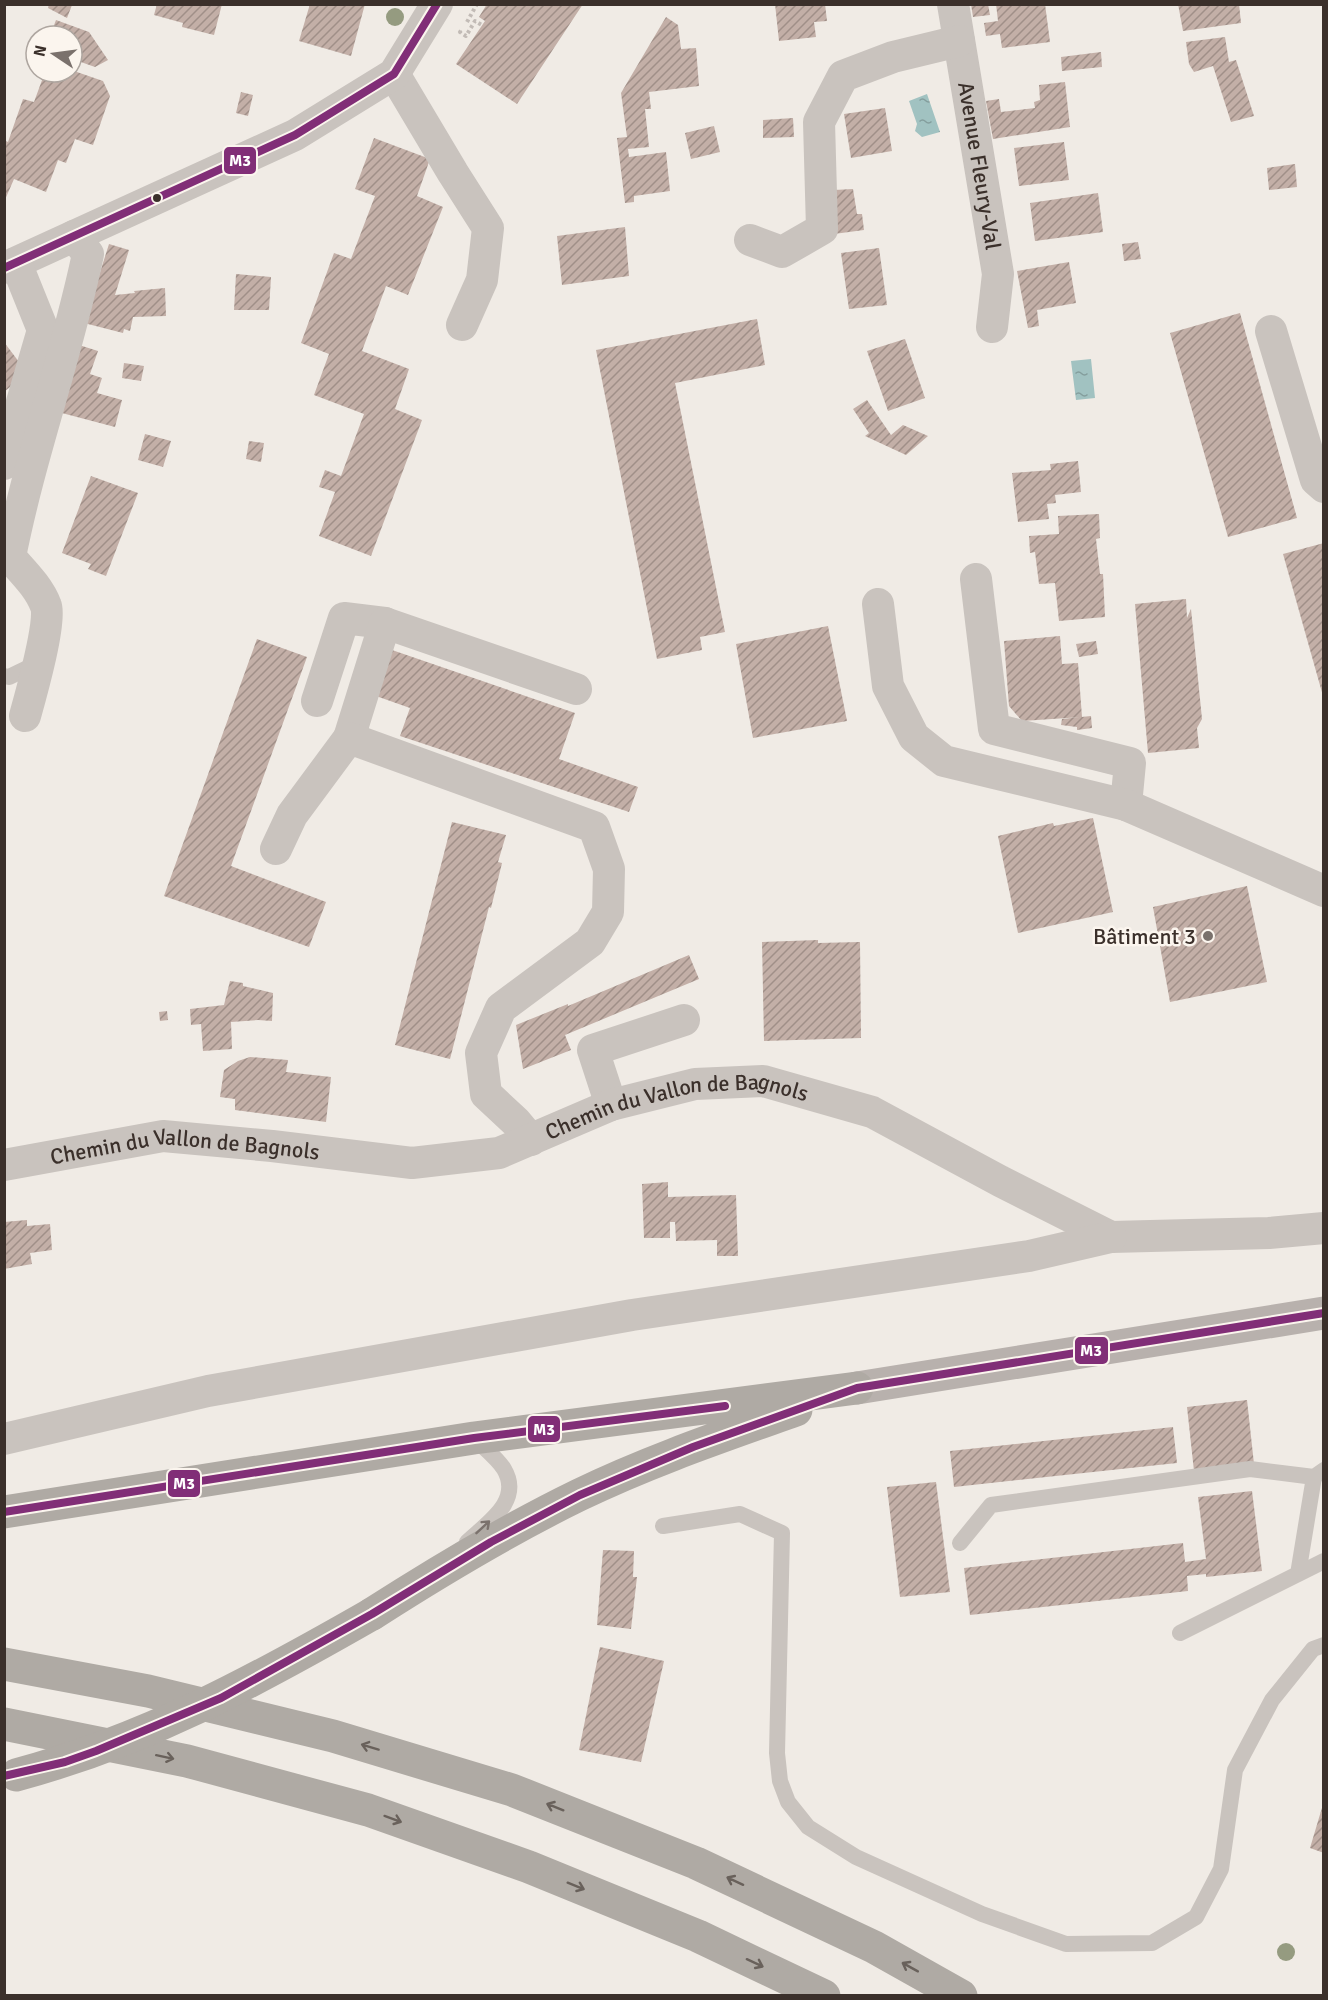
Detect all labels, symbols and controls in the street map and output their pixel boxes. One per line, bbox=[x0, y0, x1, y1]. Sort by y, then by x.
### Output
north arrow bbox=[24, 24, 84, 84]
text: N bbox=[29, 43, 51, 59]
street label: Avenue Fleury-Val bbox=[952, 80, 1007, 252]
line badge: M3 bbox=[223, 146, 257, 175]
text: M3 bbox=[229, 151, 251, 171]
unlabelled marker bbox=[151, 192, 163, 204]
place label: Bâtiment 3 bbox=[1093, 923, 1196, 950]
marker: Bâtiment 3 bbox=[1201, 929, 1215, 943]
street label: Chemin du Vallon de Bagnols bbox=[541, 1067, 812, 1146]
street label: Chemin du Vallon de Bagnols bbox=[48, 1123, 321, 1170]
line badge: M3 bbox=[1074, 1336, 1109, 1365]
text: M3 bbox=[1080, 1341, 1102, 1361]
line badge: M3 bbox=[527, 1415, 561, 1443]
text: M3 bbox=[533, 1420, 555, 1440]
line badge: M3 bbox=[167, 1469, 201, 1498]
text: M3 bbox=[173, 1474, 195, 1494]
one-way arrow bbox=[475, 1520, 490, 1534]
one-way arrow bbox=[361, 1741, 380, 1752]
one-way arrow bbox=[154, 1752, 174, 1763]
one-way arrow bbox=[546, 1801, 565, 1812]
one-way arrow bbox=[383, 1814, 402, 1825]
one-way arrow bbox=[727, 1875, 745, 1887]
one-way arrow bbox=[567, 1881, 585, 1892]
one-way arrow bbox=[746, 1958, 764, 1970]
one-way arrow bbox=[902, 1961, 920, 1972]

